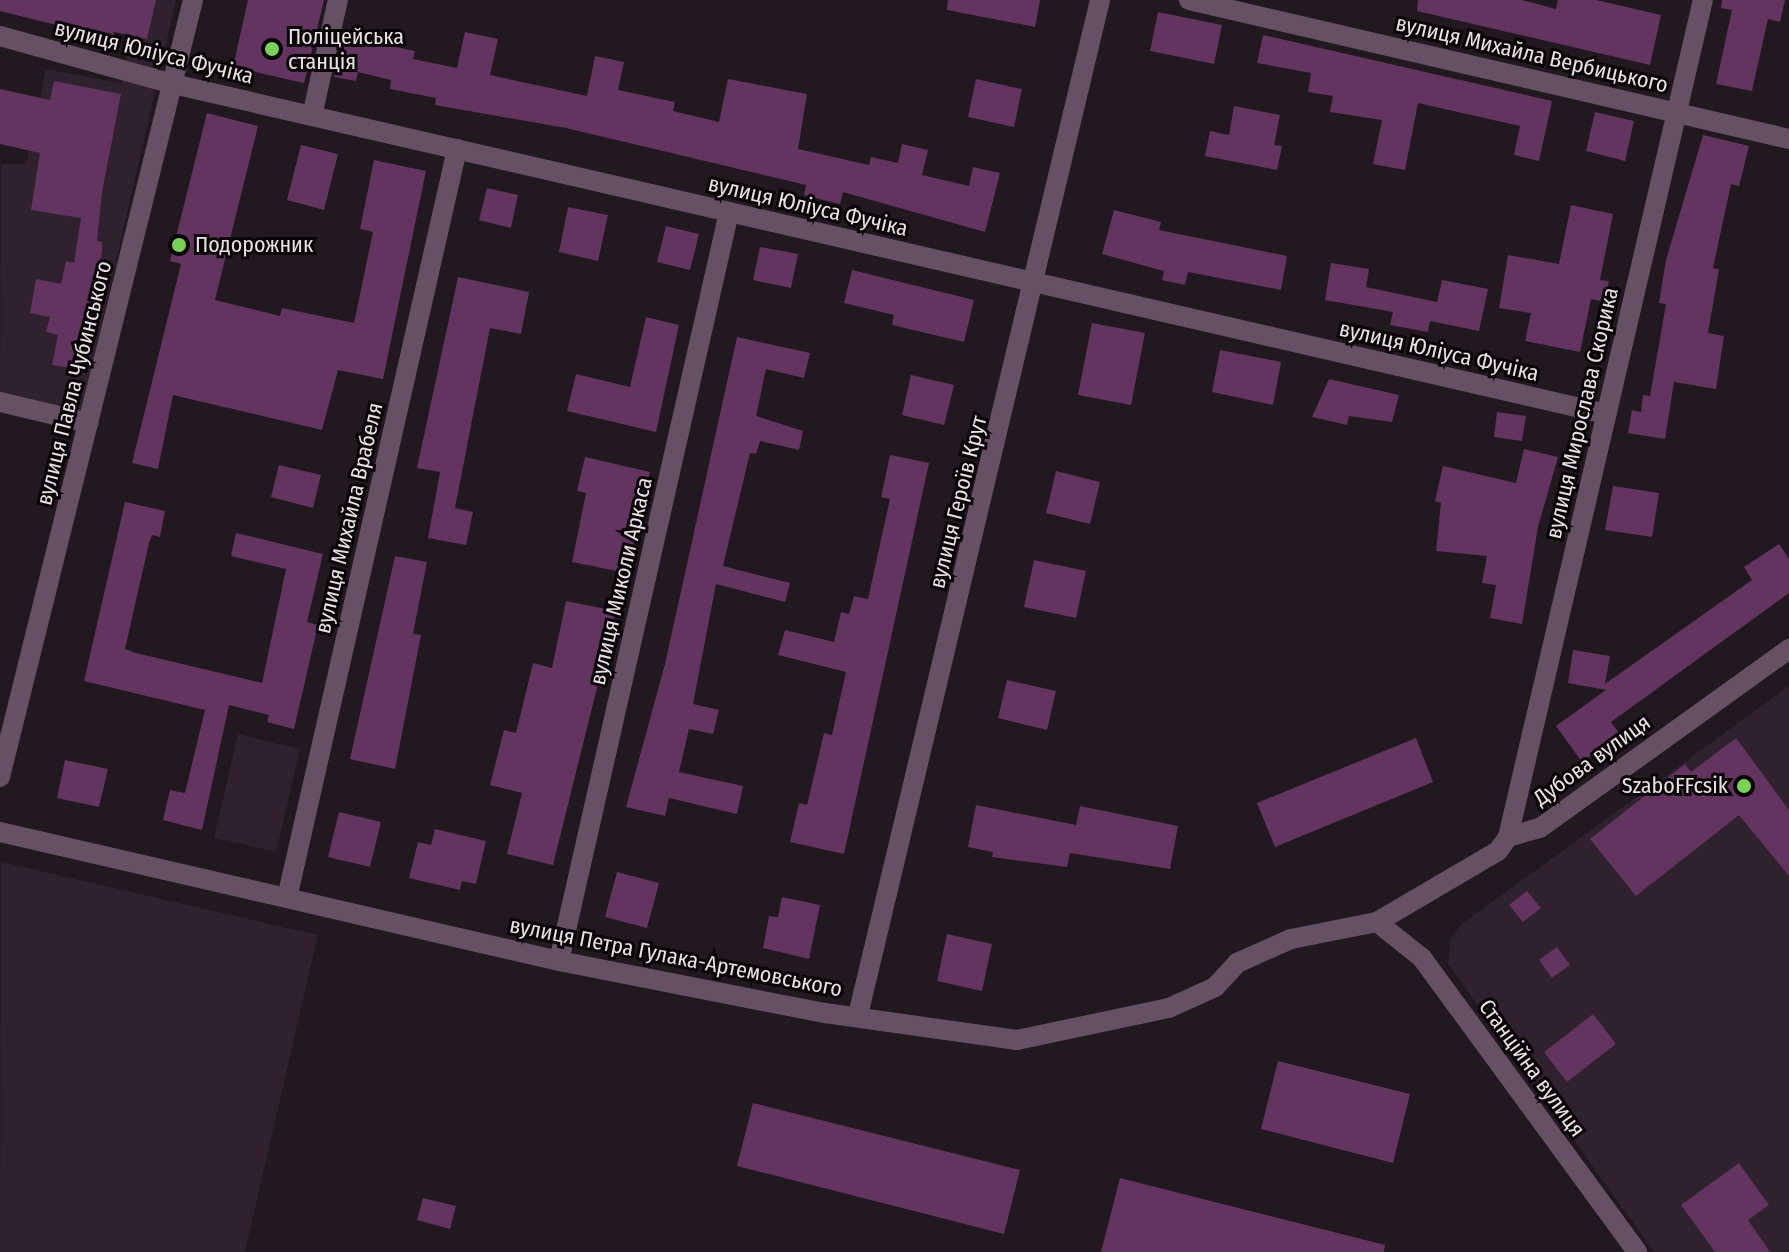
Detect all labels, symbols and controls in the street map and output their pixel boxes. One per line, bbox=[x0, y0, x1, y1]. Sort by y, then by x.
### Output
street label: вулиця Михайла Вербицького bbox=[1393, 10, 1671, 98]
street label: вулиця Юліуса Фучіка bbox=[52, 15, 256, 89]
place label: Поліцейська станція bbox=[288, 23, 404, 74]
marker: Поліцейська станція bbox=[263, 40, 281, 58]
street label: вулиця Юліуса Фучіка bbox=[706, 170, 910, 242]
place label: Подорожник bbox=[195, 232, 313, 258]
marker: Подорожник bbox=[170, 236, 188, 254]
street label: вулиця Павла Чубинського bbox=[31, 258, 117, 508]
street label: вулиця Мирослава Скорика bbox=[1540, 285, 1624, 541]
street label: вулиця Юліуса Фучіка bbox=[1337, 315, 1541, 387]
street label: вулиця Михайла Врабеля bbox=[310, 400, 388, 636]
street label: вулиця Героїв Крут bbox=[924, 413, 992, 591]
street label: вулиця Миколи Аркаса bbox=[584, 475, 658, 687]
street label: Дубова вулиця bbox=[1529, 709, 1655, 811]
place label: SzaboFFcsik bbox=[1622, 773, 1728, 799]
marker: SzaboFFcsik bbox=[1735, 777, 1753, 795]
street label: вулиця Петра Гулака-Артемовського bbox=[507, 912, 845, 1002]
street label: Станційна вулиця bbox=[1473, 994, 1591, 1142]

